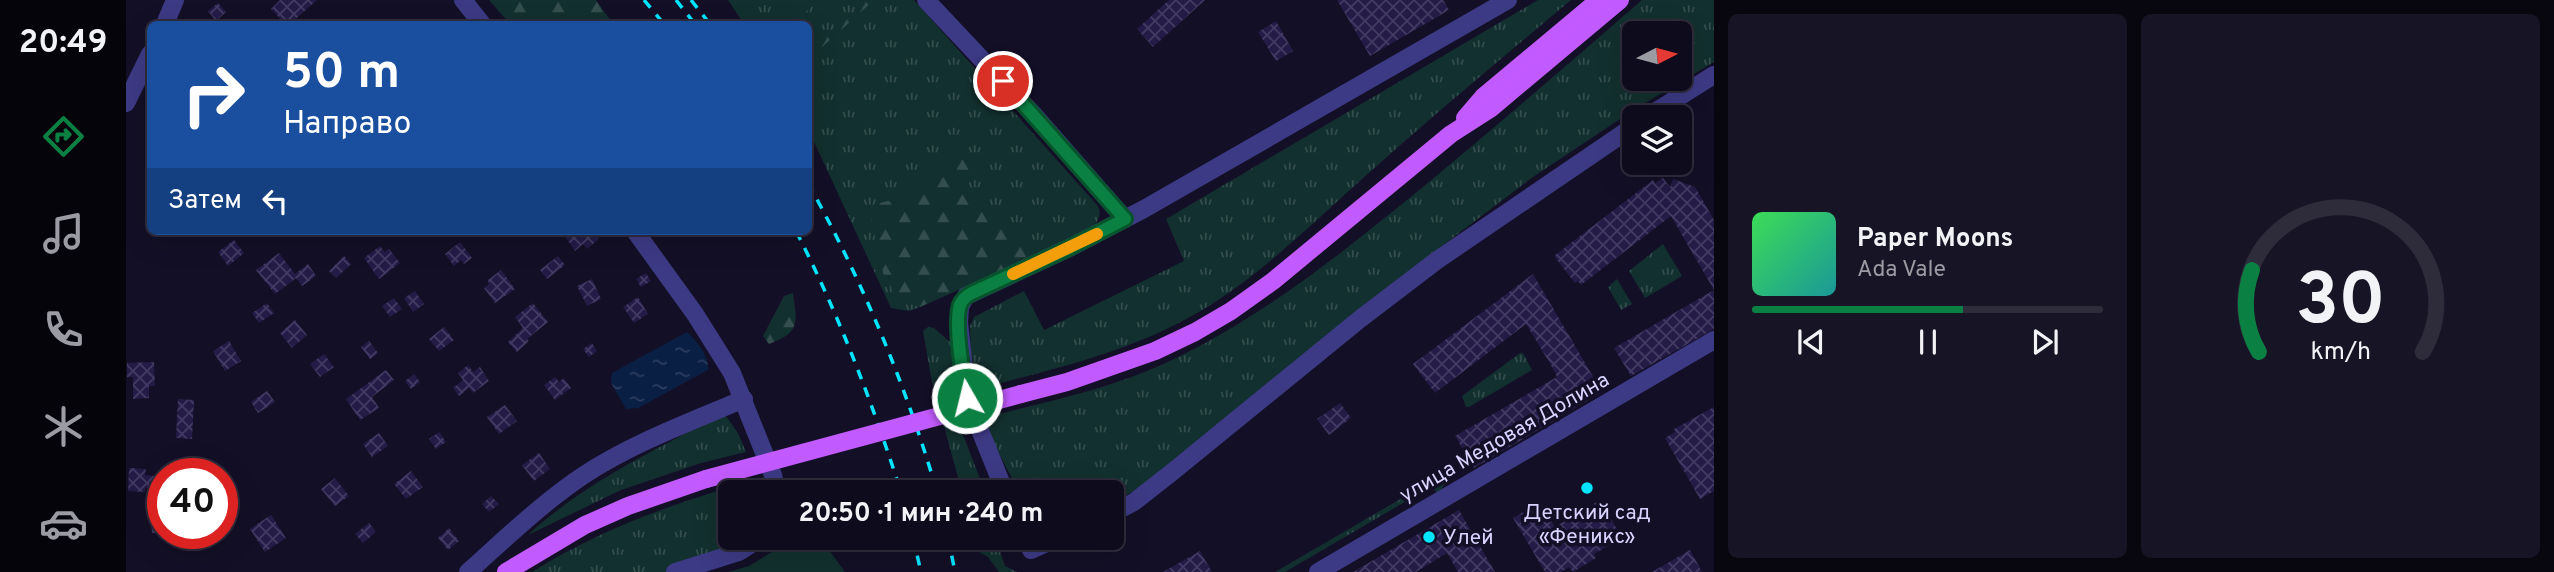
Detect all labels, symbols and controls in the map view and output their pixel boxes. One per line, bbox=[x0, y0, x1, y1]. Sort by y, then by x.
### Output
north arrow bbox=[1622, 21, 1692, 91]
map controls bbox=[1622, 21, 1692, 175]
text: 20:49 bbox=[19, 24, 107, 64]
text: 50 m bbox=[283, 44, 400, 106]
icon: right bbox=[168, 49, 259, 140]
pin bbox=[973, 51, 1033, 111]
icon: arrive bbox=[984, 62, 1022, 100]
text: Направо bbox=[283, 105, 411, 145]
button: layers bbox=[1622, 105, 1692, 175]
icon: directions bbox=[39, 112, 88, 161]
icon: left bbox=[256, 182, 294, 220]
text: Затем bbox=[168, 185, 242, 218]
icon: music bbox=[39, 209, 88, 258]
text: Paper Moons bbox=[1857, 223, 2013, 256]
text: Ada Vale bbox=[1857, 256, 1946, 285]
text: 30 bbox=[2295, 258, 2386, 350]
icon: phone bbox=[39, 305, 88, 354]
icon: previous bbox=[1792, 323, 1830, 361]
icon: pause bbox=[1909, 323, 1947, 361]
icon: next bbox=[2026, 323, 2064, 361]
text: km/h bbox=[2310, 337, 2371, 369]
position arrow bbox=[930, 361, 1004, 435]
street label: улица Медовая Долина bbox=[1395, 367, 1615, 509]
icon: climate bbox=[39, 402, 88, 451]
speed limit sign: 40 bbox=[147, 458, 238, 549]
marker: Детский сад «Феникс» bbox=[1579, 480, 1595, 496]
text: 20:50 · 1 мин · 240 m bbox=[799, 498, 1043, 531]
icon: car bbox=[39, 499, 88, 548]
place label: Детский сад «Феникс» bbox=[1523, 500, 1651, 551]
place label: Улей bbox=[1443, 525, 1494, 552]
marker: Улей bbox=[1421, 529, 1437, 545]

